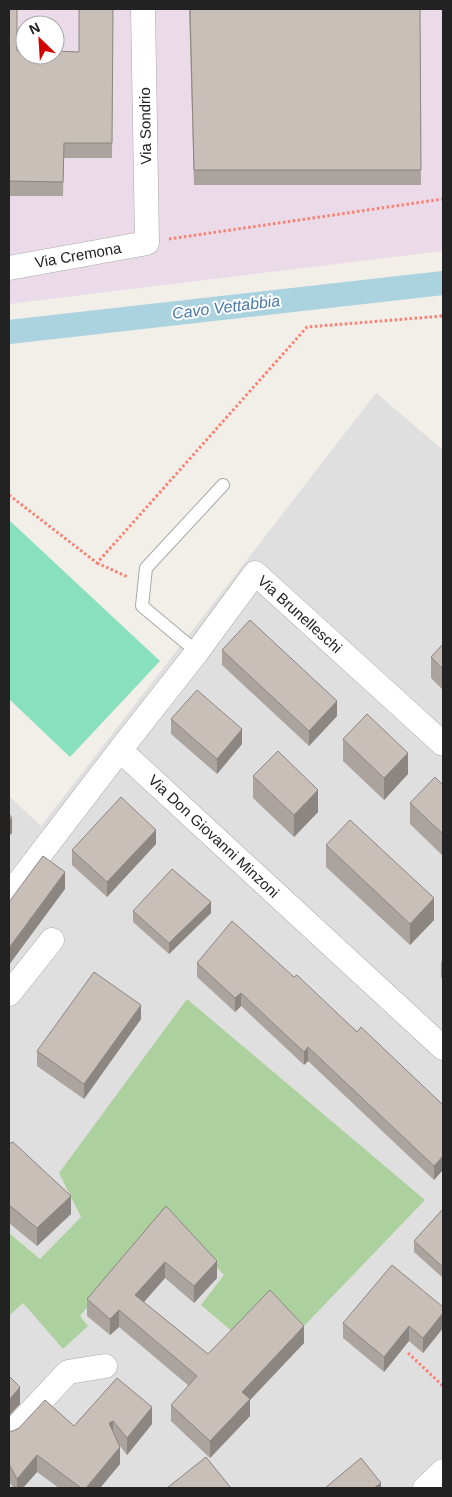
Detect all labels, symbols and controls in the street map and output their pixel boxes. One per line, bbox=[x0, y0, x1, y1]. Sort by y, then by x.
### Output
north arrow bbox=[15, 15, 65, 65]
text: N bbox=[27, 19, 42, 38]
street label: Via Sondrio bbox=[136, 87, 154, 165]
street label: Via Cremona bbox=[34, 239, 123, 271]
water label: Cavo Vettabbia bbox=[171, 292, 281, 322]
street label: Via Brunelleschi bbox=[254, 572, 346, 656]
street label: Via Don Giovanni Minzoni bbox=[145, 771, 283, 901]

